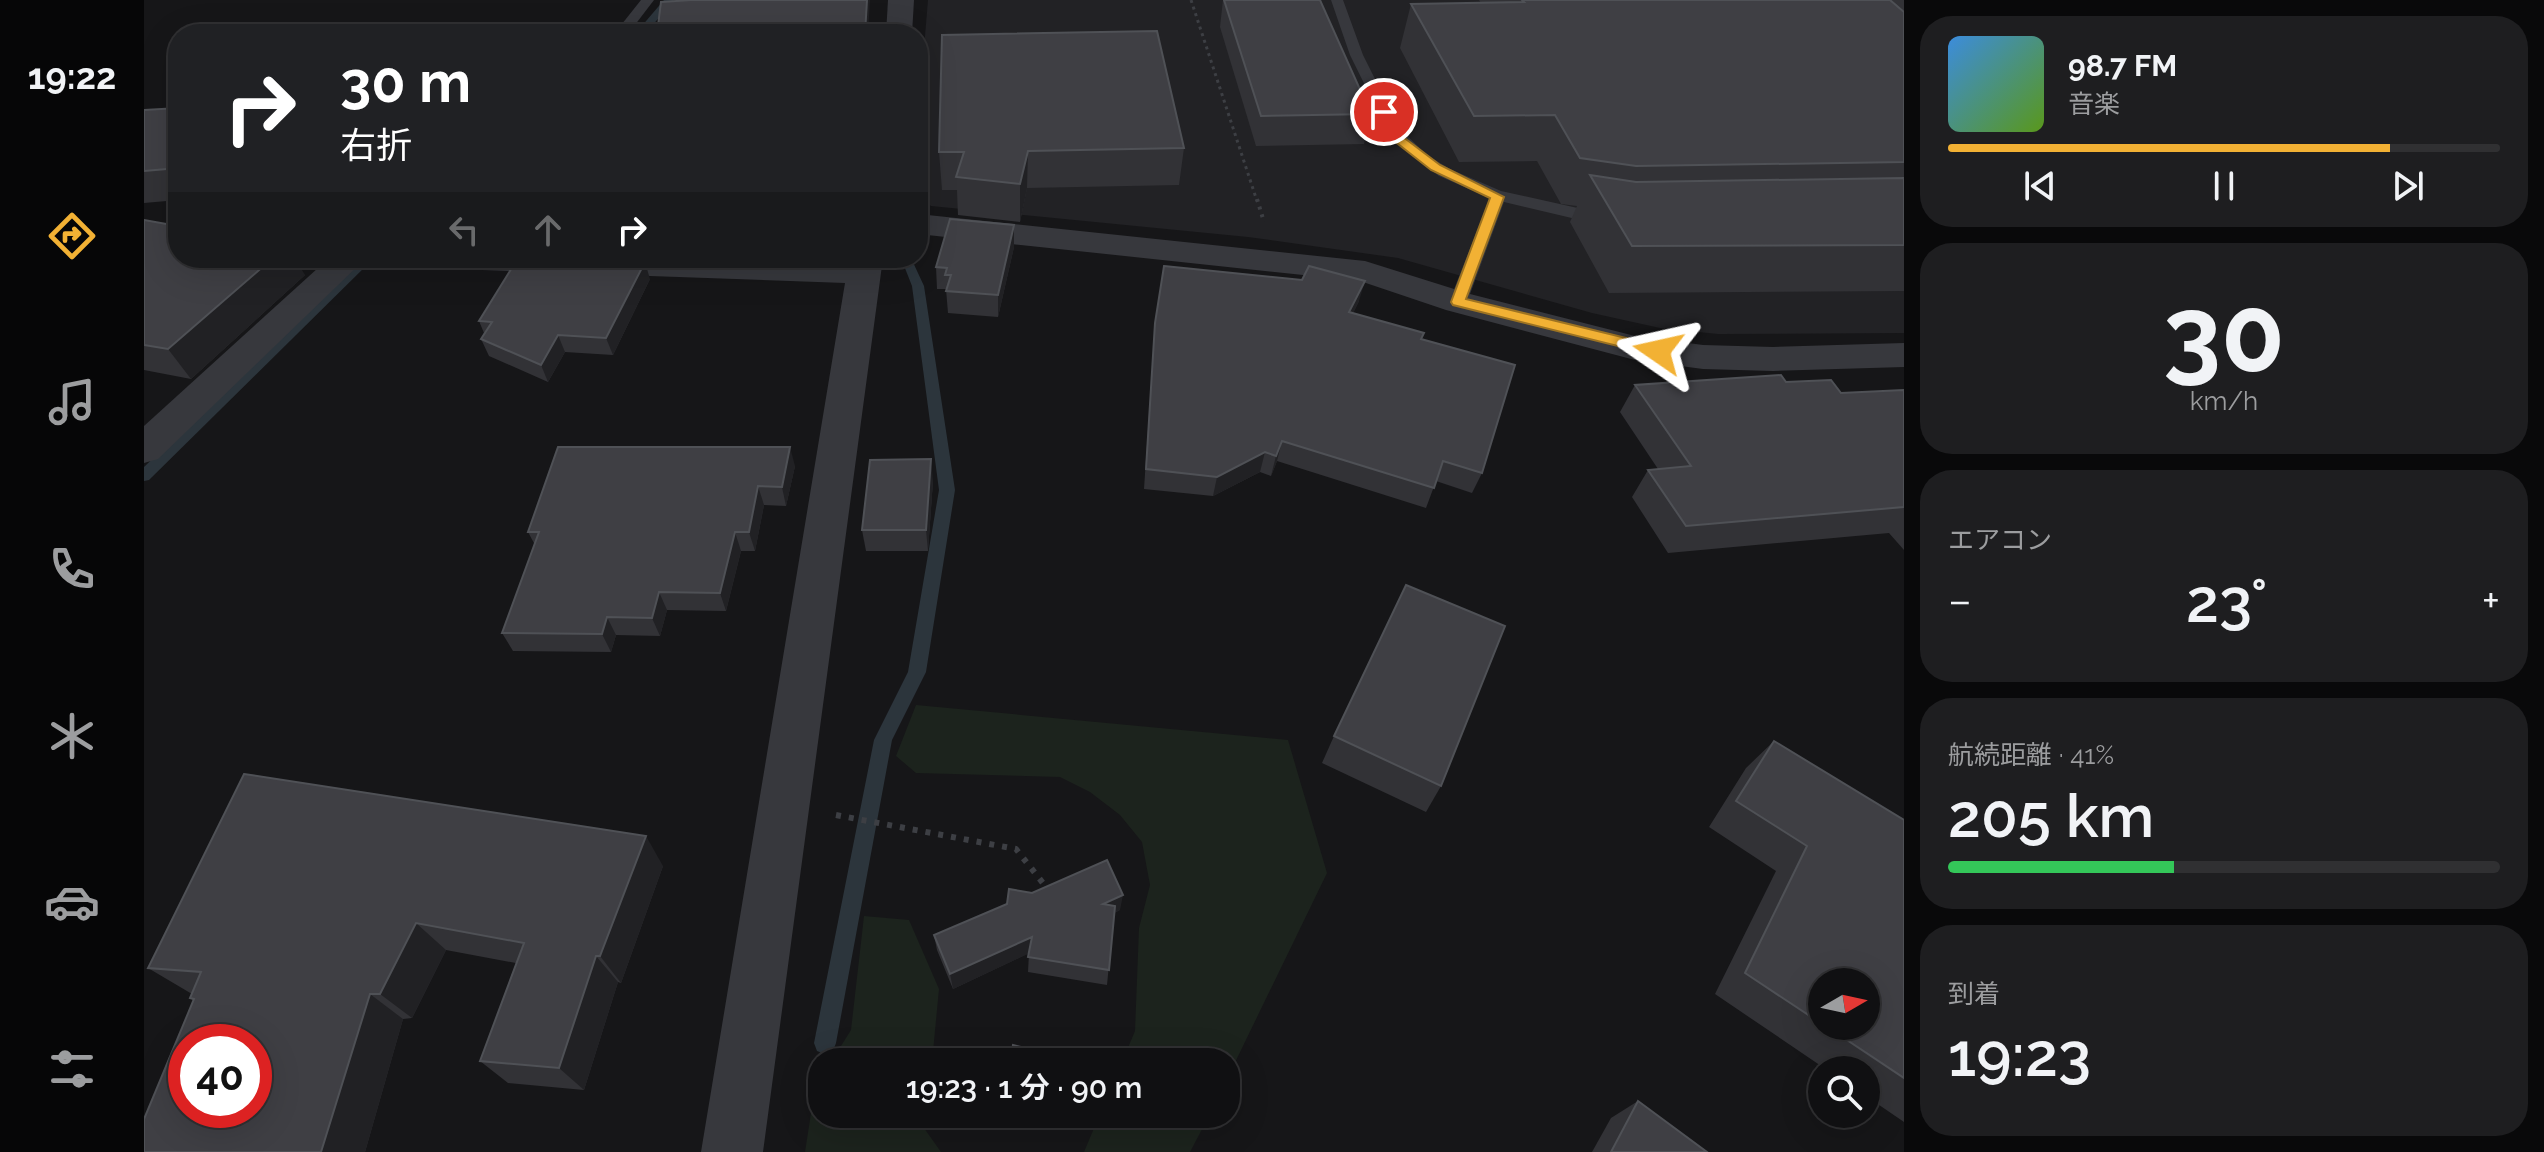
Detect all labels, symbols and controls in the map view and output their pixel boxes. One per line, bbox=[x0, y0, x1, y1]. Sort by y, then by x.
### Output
text: 98.7 FM bbox=[2068, 48, 2177, 83]
text: 30 m bbox=[340, 49, 471, 115]
text: 19:22 bbox=[28, 55, 116, 97]
icon: right bbox=[208, 56, 312, 160]
pin bbox=[1350, 78, 1418, 146]
text: 音楽 bbox=[2068, 89, 2120, 119]
icon: arrive bbox=[1362, 90, 1406, 134]
text: 右折 bbox=[340, 124, 412, 166]
icon: previous bbox=[2018, 164, 2062, 208]
icon: pause bbox=[2202, 164, 2246, 208]
icon: next bbox=[2386, 164, 2430, 208]
icon: directions bbox=[44, 208, 100, 264]
icon: left bbox=[442, 208, 486, 252]
icon: ahead bbox=[526, 208, 570, 252]
icon: right bbox=[610, 208, 654, 252]
text: 30 bbox=[2163, 273, 2285, 395]
position arrow bbox=[1616, 309, 1700, 393]
icon: music bbox=[44, 374, 100, 430]
text: km/h bbox=[2190, 386, 2258, 416]
text: エアコン bbox=[1948, 525, 2052, 555]
icon: phone bbox=[44, 541, 100, 597]
text: 23° bbox=[2186, 566, 2267, 636]
text: − bbox=[1948, 575, 1972, 626]
text: + bbox=[2482, 575, 2500, 626]
icon: climate bbox=[44, 708, 100, 764]
text: 航続距離 · 41% bbox=[1948, 740, 2114, 770]
text: 205 km bbox=[1948, 781, 2154, 851]
icon: car bbox=[44, 874, 100, 930]
north arrow bbox=[1808, 968, 1880, 1040]
map controls bbox=[1808, 968, 1880, 1128]
text: 到着 bbox=[1948, 979, 2000, 1009]
text: 19:23 bbox=[1948, 1020, 2091, 1090]
speed limit sign: 40 bbox=[168, 1024, 272, 1128]
icon: filters bbox=[44, 1041, 100, 1097]
button: search bbox=[1808, 1056, 1880, 1128]
text: 19:23 · 1 分 · 90 m bbox=[906, 1070, 1142, 1105]

